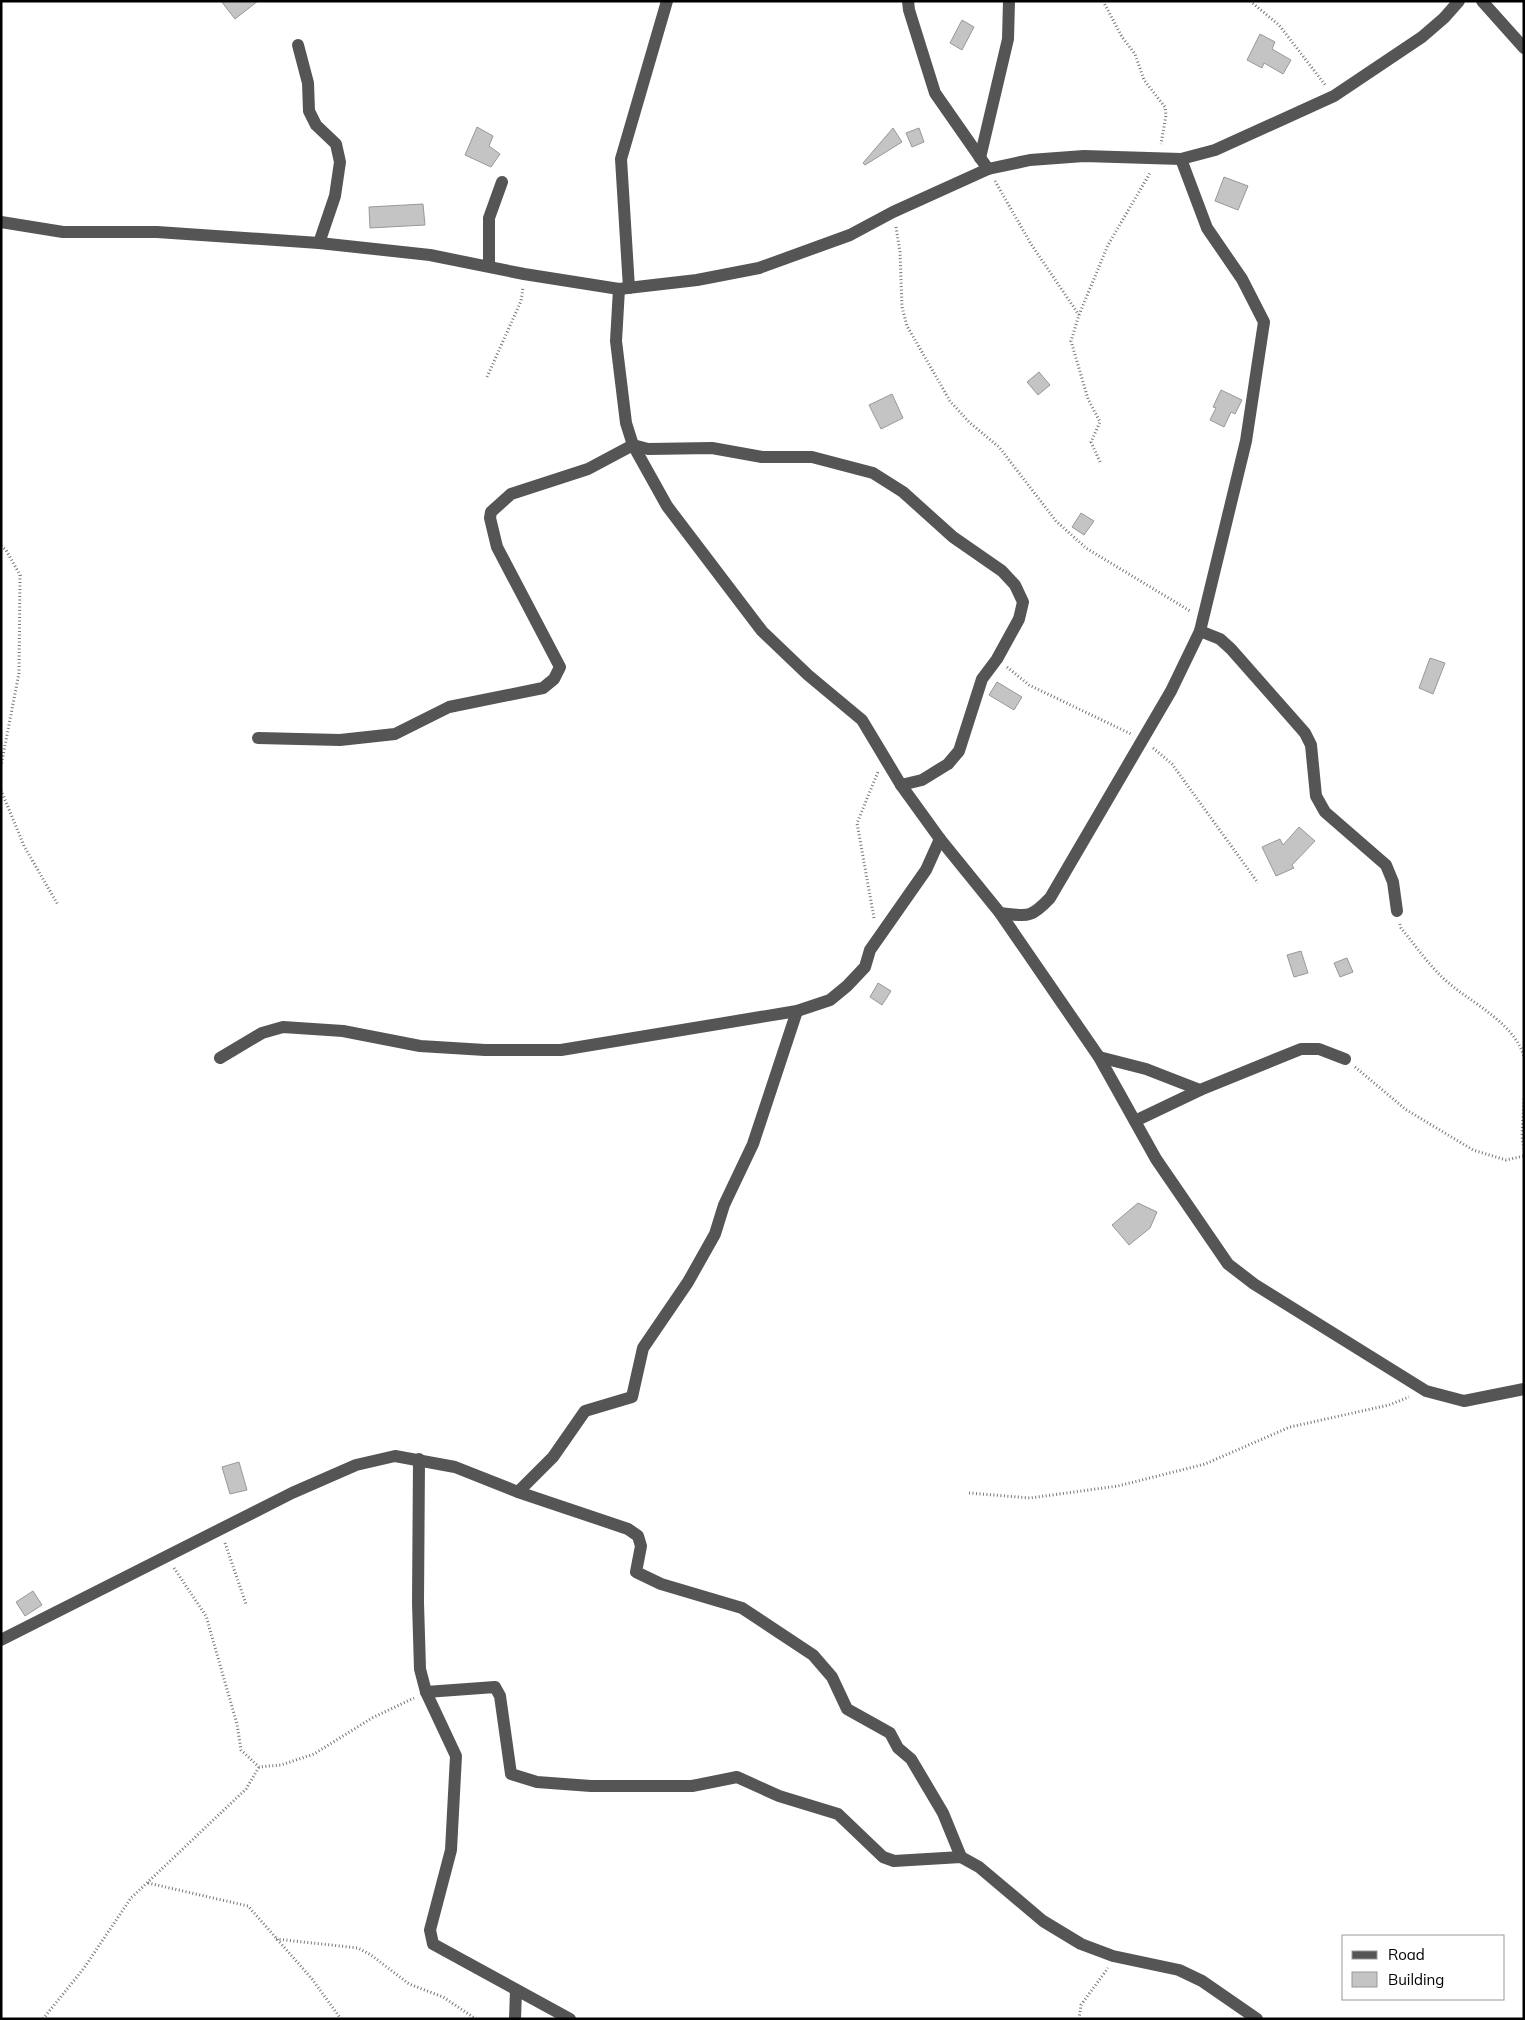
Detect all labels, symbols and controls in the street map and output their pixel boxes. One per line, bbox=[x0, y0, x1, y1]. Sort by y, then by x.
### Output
legend bbox=[1342, 1935, 1505, 2000]
text: Road bbox=[1388, 1945, 1425, 1964]
text: Building bbox=[1388, 1970, 1444, 1989]

